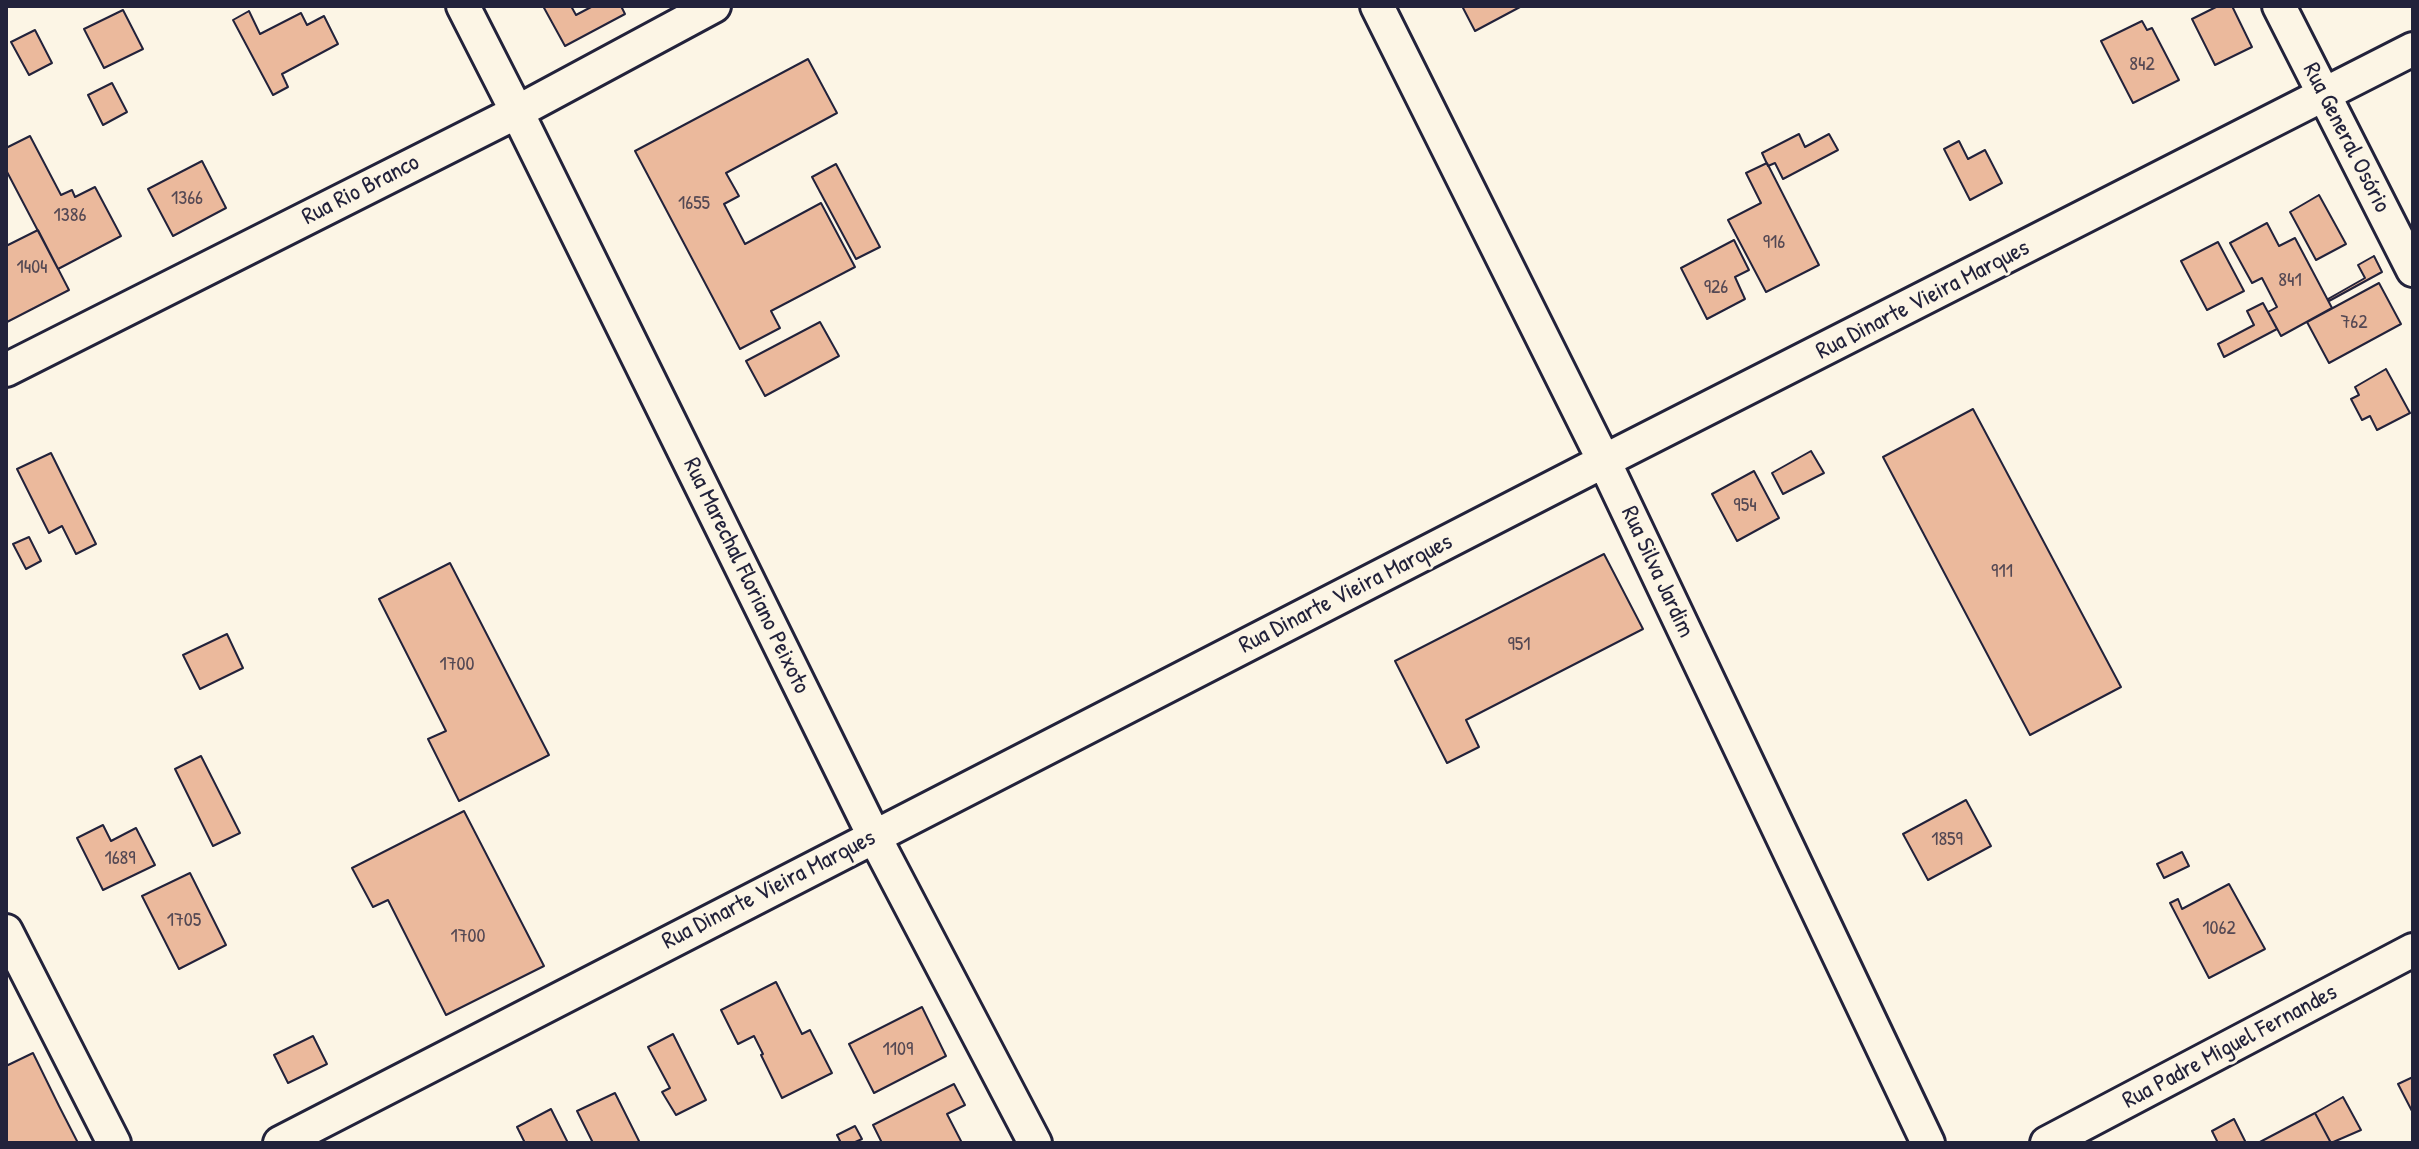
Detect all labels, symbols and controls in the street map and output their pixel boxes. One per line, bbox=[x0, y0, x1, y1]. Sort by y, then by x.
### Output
house number: 842 bbox=[2129, 53, 2155, 77]
street label: Rua General Osório bbox=[2296, 58, 2396, 218]
street label: Rua Rio Branco bbox=[298, 148, 424, 232]
house number: 1366 bbox=[171, 187, 203, 211]
house number: 1655 bbox=[678, 192, 710, 216]
house number: 1386 bbox=[54, 204, 86, 228]
house number: 916 bbox=[1763, 231, 1785, 255]
street label: Rua Dinarte Vieira Marques bbox=[1812, 234, 2034, 366]
house number: 1404 bbox=[16, 256, 48, 280]
house number: 841 bbox=[2278, 269, 2302, 293]
house number: 926 bbox=[1704, 276, 1728, 300]
house number: 762 bbox=[2340, 311, 2368, 335]
street label: Rua Marechal Floriano Peixoto bbox=[676, 453, 816, 699]
house number: 954 bbox=[1733, 494, 1757, 518]
street label: Rua Silva Jardim bbox=[1614, 502, 1700, 642]
street label: Rua Dinarte Vieira Marques bbox=[1235, 528, 1457, 660]
house number: 911 bbox=[1991, 560, 2013, 584]
house number: 951 bbox=[1507, 633, 1531, 657]
house number: 1700 bbox=[439, 653, 475, 677]
street label: Rua Dinarte Vieira Marques bbox=[658, 824, 880, 956]
house number: 1859 bbox=[1931, 828, 1963, 852]
house number: 1689 bbox=[104, 847, 136, 871]
house number: 1705 bbox=[167, 909, 201, 933]
house number: 1062 bbox=[2202, 917, 2236, 941]
house number: 1700 bbox=[450, 925, 486, 949]
street label: Rua Padre Miguel Fernandes bbox=[2118, 978, 2342, 1116]
house number: 1109 bbox=[883, 1038, 913, 1062]

